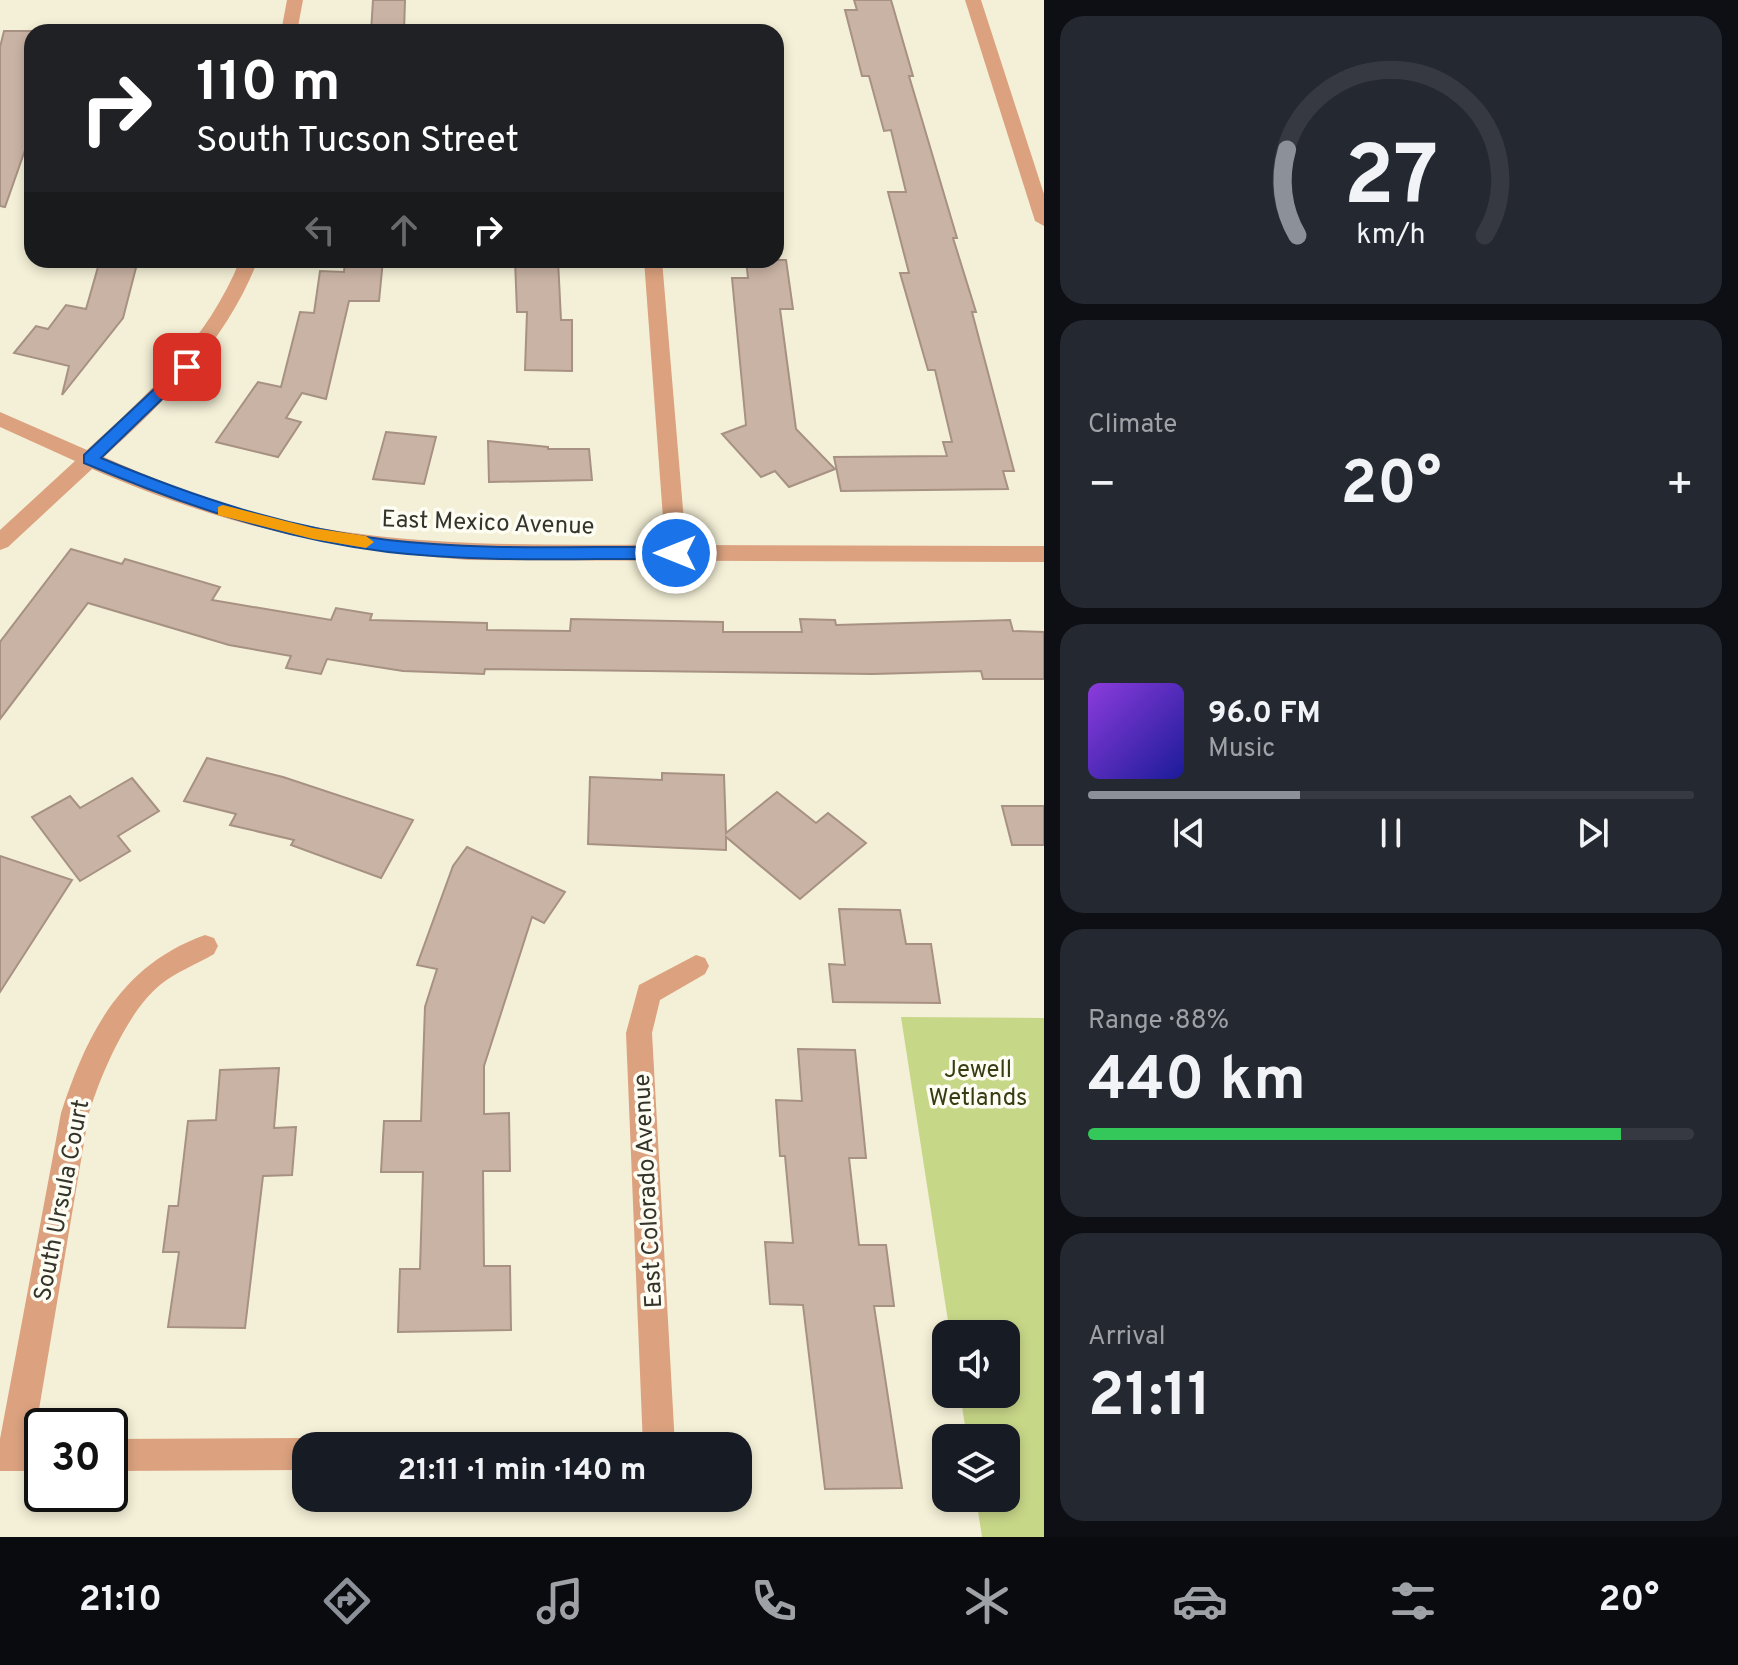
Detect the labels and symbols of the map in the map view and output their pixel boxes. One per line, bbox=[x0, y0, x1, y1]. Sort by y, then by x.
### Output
pin bbox=[153, 333, 221, 401]
street label: East Mexico Avenue bbox=[381, 505, 595, 543]
position arrow bbox=[634, 511, 718, 595]
park label: Jewell Wetlands bbox=[929, 1056, 1027, 1114]
street label: East Colorado Avenue bbox=[628, 1073, 670, 1309]
street label: South Ursula Court bbox=[29, 1097, 97, 1304]
speed limit sign: 30 bbox=[24, 1408, 128, 1512]

